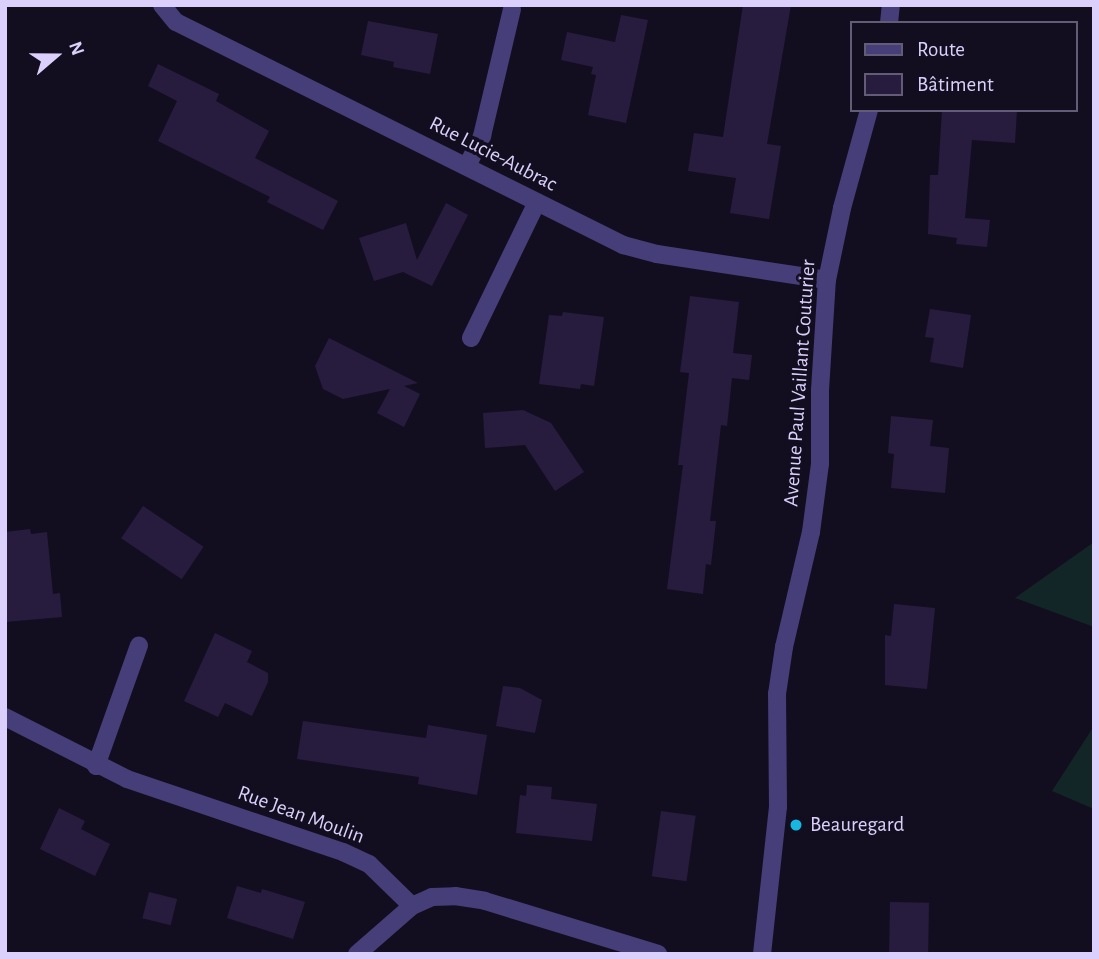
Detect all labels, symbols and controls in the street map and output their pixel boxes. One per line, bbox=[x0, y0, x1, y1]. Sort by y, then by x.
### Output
north arrow bbox=[21, 21, 91, 91]
legend bbox=[850, 21, 1078, 112]
text: N bbox=[65, 39, 87, 58]
text: Route bbox=[917, 39, 965, 60]
text: Bâtiment bbox=[917, 74, 994, 95]
street label: Rue Lucie-Aubrac bbox=[425, 111, 561, 197]
street label: Avenue Paul Vaillant Couturier bbox=[779, 259, 821, 507]
street label: Rue Jean Moulin bbox=[234, 780, 368, 850]
place label: Beauregard bbox=[810, 812, 904, 838]
marker: Beauregard bbox=[788, 817, 804, 833]

